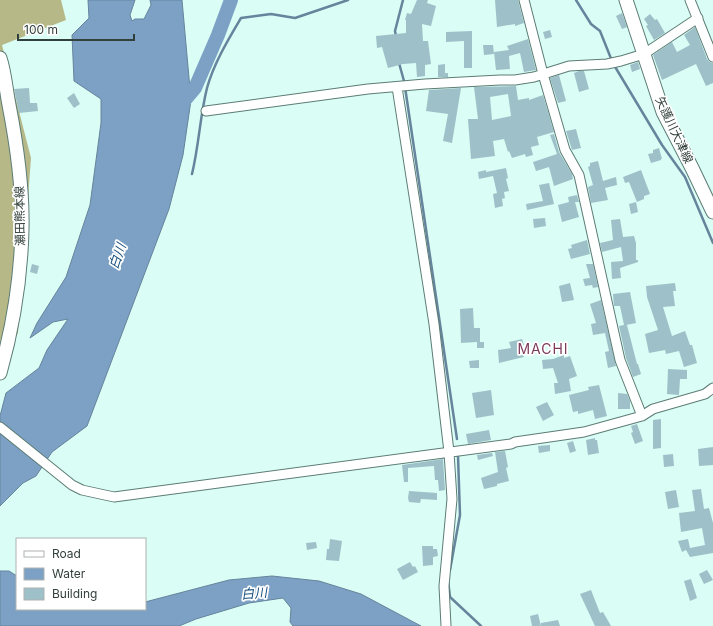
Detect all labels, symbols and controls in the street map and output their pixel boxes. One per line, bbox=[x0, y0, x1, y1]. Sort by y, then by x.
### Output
scale bar bbox=[18, 16, 134, 42]
text: 100 m bbox=[24, 22, 58, 37]
street label: 矢護川大津線 bbox=[652, 94, 696, 166]
street label: 瀬田熊本線 bbox=[11, 186, 28, 246]
water label: 白川 bbox=[105, 239, 129, 271]
district label: MACHI bbox=[517, 340, 569, 357]
legend bbox=[16, 538, 146, 610]
text: Road bbox=[52, 546, 81, 561]
text: Water bbox=[52, 566, 86, 581]
water label: 白川 bbox=[240, 584, 270, 602]
text: Building bbox=[52, 586, 97, 601]

